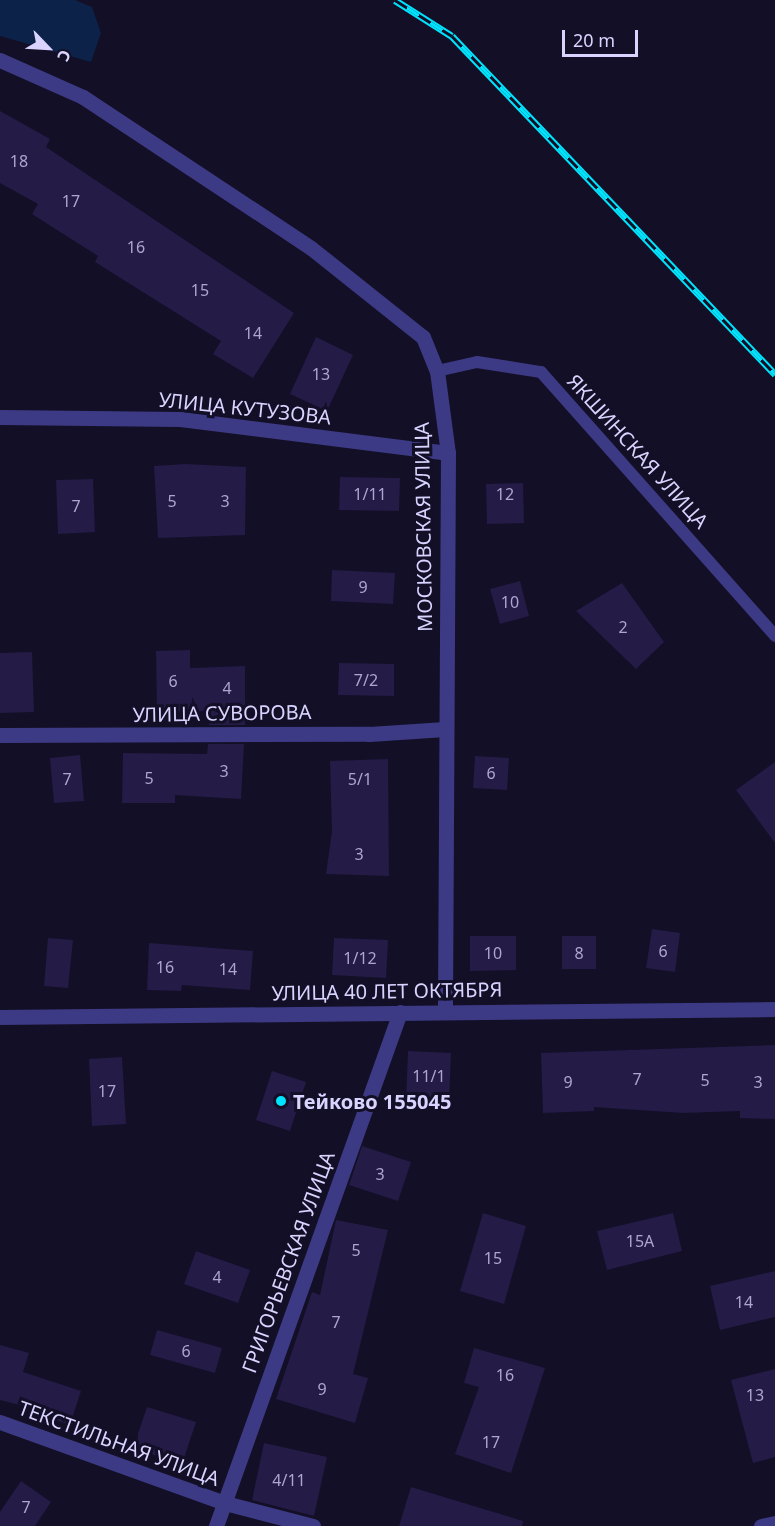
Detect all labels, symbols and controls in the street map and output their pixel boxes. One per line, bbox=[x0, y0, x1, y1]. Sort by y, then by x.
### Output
north arrow bbox=[18, 18, 78, 78]
scale bar bbox=[565, 18, 642, 56]
text: 20 m bbox=[573, 28, 615, 52]
text: С bbox=[52, 46, 76, 65]
house number: 18 bbox=[10, 151, 28, 171]
house number: 17 bbox=[62, 191, 80, 211]
house number: 16 bbox=[127, 237, 145, 257]
house number: 15 bbox=[191, 280, 209, 300]
house number: 14 bbox=[244, 323, 262, 343]
house number: 13 bbox=[312, 364, 330, 384]
street label: ЯКШИНСКАЯ УЛИЦА bbox=[562, 369, 714, 533]
street label: УЛИЦА КУТУЗОВА bbox=[158, 387, 332, 429]
street label: МОСКОВСКАЯ УЛИЦА bbox=[409, 422, 437, 632]
house number: 1/11 bbox=[353, 484, 387, 504]
house number: 12 bbox=[496, 484, 514, 504]
house number: 5 bbox=[167, 491, 177, 511]
house number: 3 bbox=[220, 491, 230, 511]
house number: 7 bbox=[71, 496, 81, 516]
house number: 9 bbox=[358, 577, 368, 597]
house number: 10 bbox=[501, 592, 519, 612]
house number: 2 bbox=[618, 617, 628, 637]
house number: 7/2 bbox=[354, 670, 378, 690]
house number: 6 bbox=[168, 671, 178, 691]
house number: 4 bbox=[222, 678, 232, 698]
street label: УЛИЦА СУВОРОВА bbox=[132, 699, 312, 727]
house number: 3 bbox=[219, 761, 229, 781]
house number: 6 bbox=[486, 763, 496, 783]
house number: 5 bbox=[144, 768, 154, 788]
house number: 7 bbox=[62, 769, 72, 789]
house number: 5/1 bbox=[348, 769, 372, 789]
house number: 3 bbox=[354, 844, 364, 864]
house number: 6 bbox=[658, 941, 668, 961]
house number: 10 bbox=[484, 943, 502, 963]
house number: 8 bbox=[574, 943, 584, 963]
house number: 1/12 bbox=[343, 948, 377, 968]
house number: 16 bbox=[156, 957, 174, 977]
house number: 14 bbox=[219, 959, 237, 979]
street label: УЛИЦА 40 ЛЕТ ОКТЯБРЯ bbox=[272, 977, 502, 1005]
house number: 11/1 bbox=[412, 1066, 446, 1086]
house number: 7 bbox=[632, 1069, 642, 1089]
house number: 5 bbox=[700, 1070, 710, 1090]
house number: 9 bbox=[563, 1072, 573, 1092]
house number: 3 bbox=[753, 1072, 763, 1092]
house number: 17 bbox=[98, 1081, 116, 1101]
place label: Тейково 155045 bbox=[293, 1089, 451, 1113]
marker: Тейково 155045 bbox=[274, 1094, 288, 1108]
street label: ГРИГОРЬЕВСКАЯ УЛИЦА bbox=[237, 1148, 339, 1376]
house number: 3 bbox=[375, 1164, 385, 1184]
house number: 15А bbox=[626, 1231, 654, 1251]
house number: 5 bbox=[351, 1240, 361, 1260]
house number: 15 bbox=[484, 1248, 502, 1268]
house number: 4 bbox=[212, 1267, 222, 1287]
house number: 14 bbox=[735, 1292, 753, 1312]
house number: 7 bbox=[331, 1312, 341, 1332]
house number: 6 bbox=[181, 1341, 191, 1361]
house number: 16 bbox=[496, 1365, 514, 1385]
house number: 9 bbox=[317, 1379, 327, 1399]
house number: 13 bbox=[746, 1385, 764, 1405]
street label: ТЕКСТИЛЬНАЯ УЛИЦА bbox=[15, 1395, 223, 1491]
house number: 17 bbox=[482, 1432, 500, 1452]
house number: 4/11 bbox=[272, 1470, 306, 1490]
house number: 7 bbox=[21, 1497, 31, 1517]

